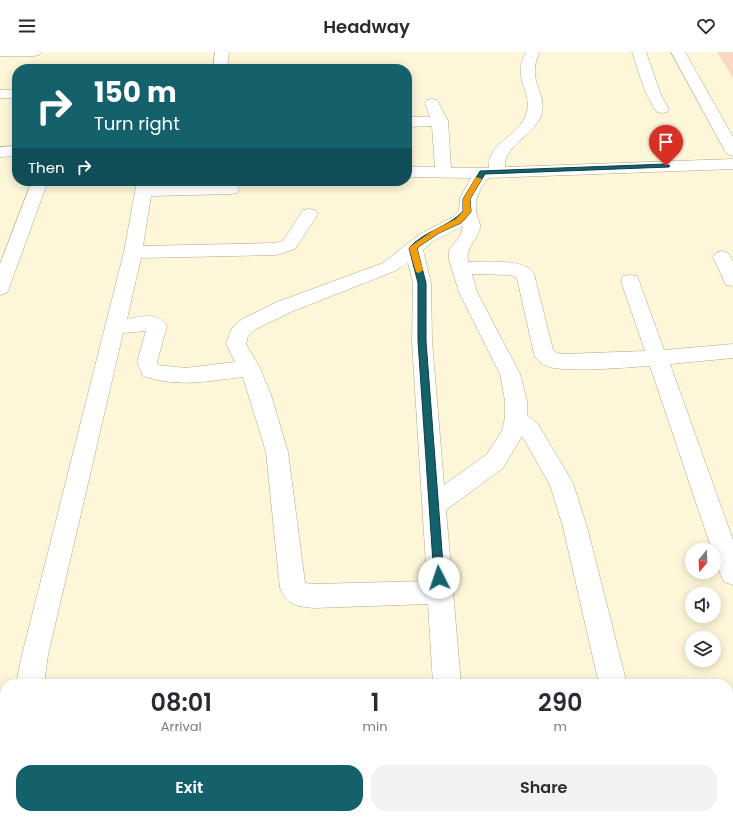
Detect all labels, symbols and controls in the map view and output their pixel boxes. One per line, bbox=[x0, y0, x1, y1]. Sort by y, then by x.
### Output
text: Headway bbox=[323, 14, 410, 39]
icon: menu bbox=[16, 15, 38, 37]
icon: heart bbox=[695, 15, 717, 37]
text: 150 m bbox=[94, 73, 177, 112]
icon: right bbox=[28, 80, 80, 132]
text: Turn right bbox=[94, 111, 180, 136]
pin bbox=[649, 125, 683, 166]
icon: arrive bbox=[655, 131, 677, 153]
icon: right bbox=[73, 156, 95, 178]
text: Then bbox=[28, 157, 65, 178]
north arrow bbox=[685, 543, 721, 579]
map controls bbox=[685, 543, 721, 667]
position arrow bbox=[418, 557, 460, 599]
button: sound bbox=[685, 587, 721, 623]
button: layers bbox=[685, 631, 721, 667]
text: 08:01 bbox=[151, 686, 212, 719]
text: 1 bbox=[371, 686, 379, 719]
text: 290 bbox=[538, 686, 582, 719]
text: Arrival bbox=[161, 717, 202, 736]
text: min bbox=[363, 717, 388, 736]
text: m bbox=[554, 717, 567, 736]
button: Exit bbox=[16, 765, 363, 811]
button: Share bbox=[371, 765, 717, 811]

